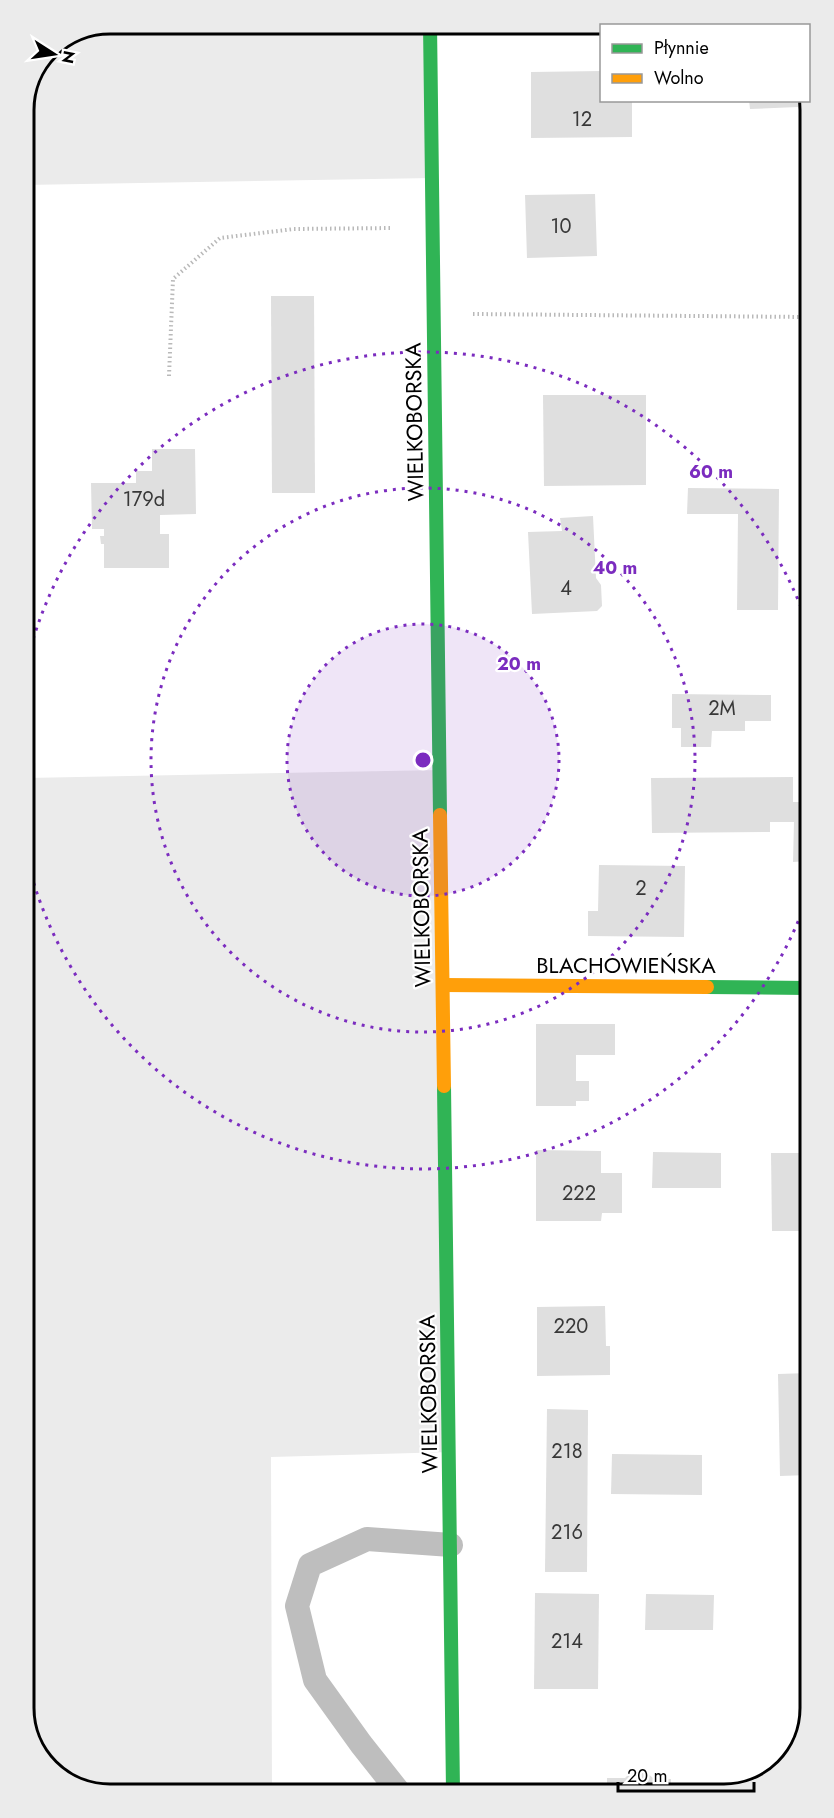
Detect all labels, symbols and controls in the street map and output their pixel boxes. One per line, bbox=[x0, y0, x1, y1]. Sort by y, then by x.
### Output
north arrow bbox=[24, 24, 84, 84]
legend bbox=[600, 24, 810, 102]
text: Płynnie bbox=[654, 35, 709, 61]
text: N bbox=[56, 48, 81, 66]
text: Wolno bbox=[654, 65, 704, 91]
house number: 12 bbox=[572, 105, 592, 134]
house number: 10 bbox=[551, 212, 572, 241]
street label: WIELKOBORSKA bbox=[397, 342, 431, 502]
text: 60 m bbox=[689, 459, 733, 485]
house number: 179d bbox=[123, 485, 165, 514]
text: 40 m bbox=[593, 555, 637, 581]
house number: 4 bbox=[560, 574, 572, 603]
text: 20 m bbox=[497, 651, 541, 677]
house number: 2M bbox=[708, 694, 736, 723]
centre of rings bbox=[413, 750, 433, 770]
street label: WIELKOBORSKA bbox=[404, 828, 438, 988]
house number: 2 bbox=[635, 874, 647, 903]
street label: BLACHOWIEŃSKA bbox=[536, 949, 716, 981]
house number: 222 bbox=[562, 1179, 596, 1208]
house number: 220 bbox=[554, 1312, 588, 1341]
street label: WIELKOBORSKA bbox=[411, 1314, 445, 1474]
house number: 218 bbox=[551, 1437, 583, 1466]
house number: 216 bbox=[551, 1518, 583, 1547]
house number: 214 bbox=[551, 1627, 583, 1656]
scale bar bbox=[618, 1755, 754, 1793]
text: 20 m bbox=[627, 1763, 667, 1789]

